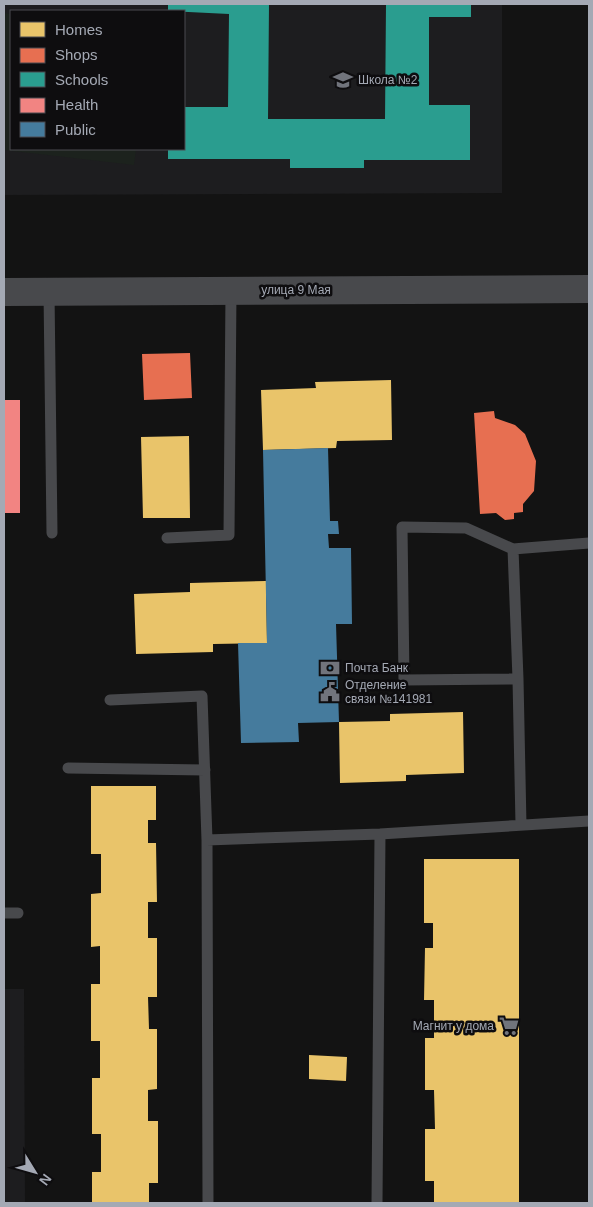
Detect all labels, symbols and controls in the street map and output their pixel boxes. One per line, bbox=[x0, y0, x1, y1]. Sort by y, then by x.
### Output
legend bbox=[10, 10, 185, 150]
text: Homes bbox=[55, 21, 103, 38]
text: Shops bbox=[55, 46, 98, 63]
school or university icon: Школа №2 bbox=[332, 69, 354, 91]
text: Schools bbox=[55, 71, 108, 88]
place label: Школа №2 bbox=[358, 73, 418, 87]
text: Health bbox=[55, 96, 98, 113]
text: Public bbox=[55, 121, 96, 138]
street label: улица 9 Мая bbox=[261, 283, 331, 297]
bank icon: Почта Банк bbox=[319, 657, 341, 679]
place label: Почта Банк bbox=[345, 661, 409, 675]
place label: Отделение связи №141981 bbox=[345, 678, 433, 706]
public building icon: Отделение связи №141981 bbox=[319, 681, 341, 703]
supermarket icon: Магнит у дома bbox=[498, 1015, 520, 1037]
place label: Магнит у дома bbox=[413, 1019, 494, 1033]
north arrow bbox=[10, 1147, 60, 1197]
text: N bbox=[36, 1171, 55, 1189]

